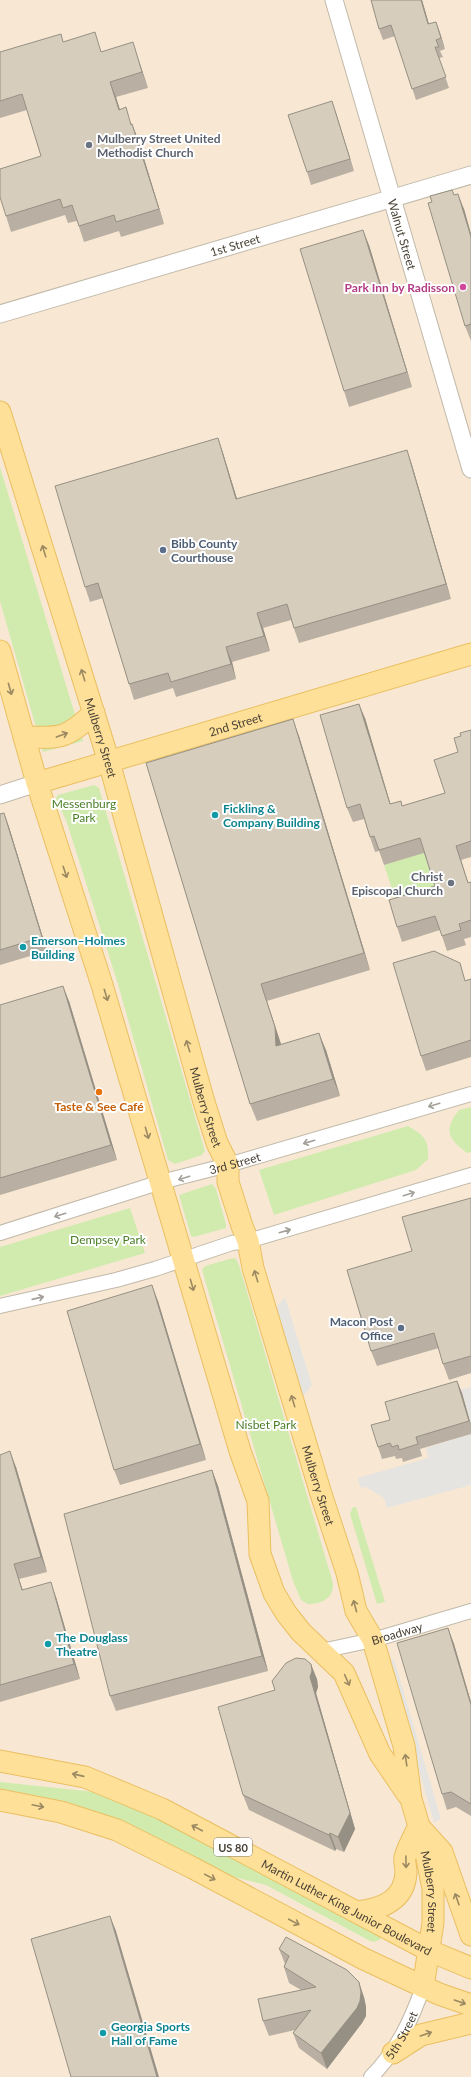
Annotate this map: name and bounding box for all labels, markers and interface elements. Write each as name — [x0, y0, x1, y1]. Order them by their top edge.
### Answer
place label: Mulberry Street United Methodist Church — [97, 131, 221, 160]
marker: Mulberry Street United Methodist Church — [84, 140, 94, 150]
street label: Walnut Street — [385, 197, 420, 272]
street label: 1st Street — [208, 230, 262, 259]
place label: Park Inn by Radisson — [345, 280, 455, 295]
marker: Park Inn by Radisson — [458, 282, 468, 292]
place label: Bibb County Courthouse — [171, 536, 238, 565]
one-way arrow — [40, 545, 47, 558]
marker: Bibb County Courthouse — [158, 545, 168, 555]
one-way arrow — [79, 669, 86, 682]
one-way arrow — [7, 682, 15, 695]
street label: Mulberry Street — [82, 696, 121, 780]
street label: 2nd Street — [207, 709, 265, 739]
one-way arrow — [56, 731, 68, 739]
park label: Messenburg Park — [52, 796, 116, 825]
place label: Fickling & Company Building — [223, 801, 320, 830]
marker: Fickling & Company Building — [210, 810, 220, 820]
one-way arrow — [62, 865, 69, 878]
place label: Christ Episcopal Church — [351, 869, 444, 898]
marker: Christ Episcopal Church — [446, 878, 456, 888]
place label: Emerson–Holmes Building — [31, 933, 125, 962]
marker: Emerson–Holmes Building — [18, 942, 28, 952]
one-way arrow — [103, 989, 110, 1002]
one-way arrow — [184, 1040, 191, 1053]
street label: Mulberry Street — [187, 1065, 226, 1150]
marker: Taste & See Café — [94, 1087, 104, 1097]
place label: Taste & See Café — [54, 1099, 144, 1114]
one-way arrow — [427, 1102, 440, 1109]
one-way arrow — [144, 1127, 151, 1140]
one-way arrow — [303, 1139, 316, 1146]
street label: 3rd Street — [207, 1148, 263, 1177]
one-way arrow — [178, 1175, 191, 1182]
one-way arrow — [403, 1190, 416, 1197]
one-way arrow — [53, 1212, 66, 1219]
one-way arrow — [278, 1227, 291, 1234]
park label: Dempsey Park — [70, 1232, 147, 1247]
one-way arrow — [252, 1270, 259, 1283]
one-way arrow — [189, 1278, 196, 1291]
one-way arrow — [31, 1293, 44, 1301]
place label: Macon Post Office — [330, 1314, 394, 1343]
marker: Macon Post Office — [396, 1323, 406, 1333]
one-way arrow — [289, 1395, 297, 1407]
park label: Nisbet Park — [236, 1417, 297, 1432]
street label: Mulberry Street — [299, 1443, 339, 1528]
one-way arrow — [351, 1599, 358, 1612]
street label: Broadway — [369, 1618, 425, 1648]
place label: The Douglass Theatre — [56, 1630, 128, 1659]
marker: The Douglass Theatre — [43, 1639, 53, 1649]
one-way arrow — [343, 1673, 351, 1685]
one-way arrow — [402, 1754, 410, 1767]
one-way arrow — [72, 1771, 85, 1779]
one-way arrow — [32, 1803, 45, 1811]
one-way arrow — [191, 1824, 203, 1831]
road number: US 80 — [214, 1838, 252, 1856]
street label: Mulberry Street — [418, 1849, 441, 1935]
one-way arrow — [402, 1855, 410, 1868]
street label: Martin Luther King Junior Boulevard — [259, 1856, 434, 1958]
one-way arrow — [203, 1874, 215, 1882]
one-way arrow — [453, 1892, 460, 1905]
one-way arrow — [287, 1919, 299, 1926]
one-way arrow — [454, 1998, 466, 2006]
street label: 5th Street — [382, 2008, 421, 2062]
place label: Georgia Sports Hall of Fame — [111, 2019, 190, 2048]
marker: Georgia Sports Hall of Fame — [98, 2028, 108, 2038]
one-way arrow — [420, 2030, 433, 2037]

